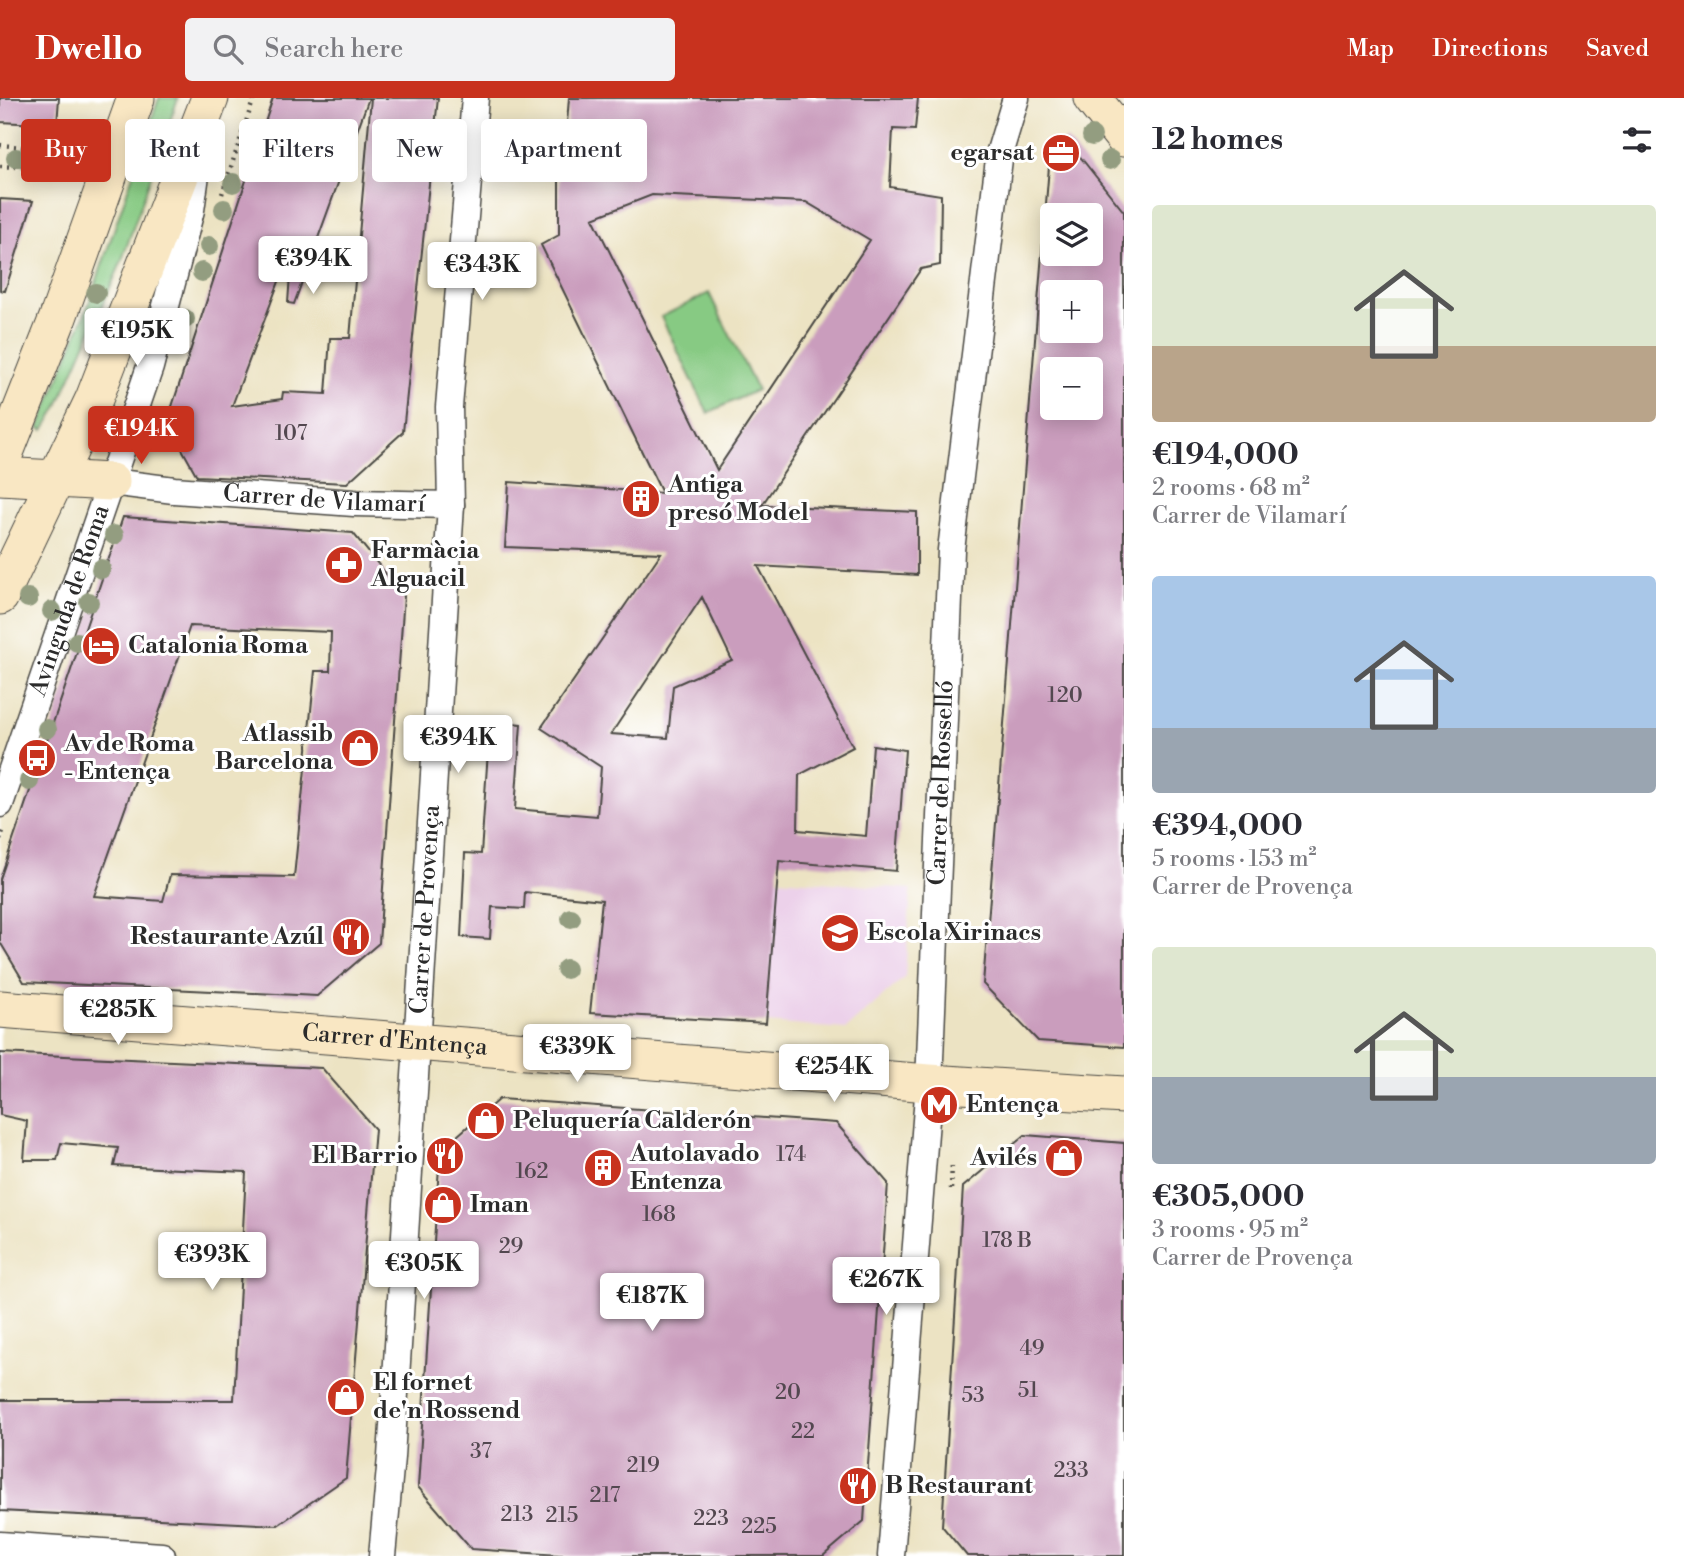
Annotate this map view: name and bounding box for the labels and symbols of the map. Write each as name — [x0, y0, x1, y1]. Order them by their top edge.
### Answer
office icon: egarsat — [1040, 132, 1082, 174]
place label: egarsat — [950, 138, 1035, 168]
pin: €394K — [264, 236, 362, 296]
pin: €343K — [433, 242, 531, 302]
pin: €195K — [88, 308, 186, 368]
pin: €194K — [92, 406, 190, 466]
house number: 107 — [275, 421, 308, 447]
place label: Antiga presó Model — [667, 470, 809, 528]
building icon: Antiga presó Model — [620, 478, 662, 520]
street label: Carrer de Vilamarí — [222, 479, 427, 519]
street label: Avinguda de Roma — [23, 500, 117, 701]
place label: Farmàcia Alguacil — [370, 536, 480, 594]
pharmacy icon: Farmàcia Alguacil — [323, 544, 365, 586]
hotel icon: Catalonia Roma — [80, 625, 122, 667]
place label: Catalonia Roma — [128, 631, 309, 661]
street label: Carrer del Rosselló — [922, 679, 961, 886]
house number: 120 — [1047, 683, 1083, 709]
pin: €394K — [409, 716, 507, 775]
place label: Atlassib Barcelona — [215, 719, 334, 777]
shop icon: Atlassib Barcelona — [339, 727, 381, 769]
place label: Av de Roma - Entença — [63, 729, 195, 787]
bus stop icon: Av de Roma - Entença — [16, 737, 58, 779]
street label: Carrer de Provença — [404, 803, 447, 1015]
school or university icon: Escola Xirinacs — [819, 912, 861, 954]
restaurant icon: Restaurante Azúl — [330, 916, 372, 958]
place label: Escola Xirinacs — [867, 918, 1041, 948]
place label: Restaurante Azúl — [130, 922, 324, 952]
pin: €285K — [69, 988, 167, 1047]
street label: Carrer d'Entença — [301, 1018, 490, 1063]
pin: €339K — [528, 1024, 626, 1084]
pin: €254K — [785, 1044, 883, 1104]
metro station icon: Entença — [918, 1084, 960, 1126]
place label: Entença — [966, 1090, 1060, 1120]
shop icon: Peluquería Calderón — [465, 1100, 507, 1142]
place label: Peluquería Calderón — [513, 1106, 751, 1136]
restaurant icon: El Barrio — [424, 1135, 466, 1177]
shop icon: Avilés — [1043, 1137, 1085, 1179]
place label: Autolavado Entenza — [629, 1139, 760, 1197]
place label: El Barrio — [312, 1141, 418, 1171]
house number: 174 — [776, 1142, 806, 1168]
place label: Avilés — [969, 1143, 1037, 1173]
building icon: Autolavado Entenza — [582, 1147, 624, 1189]
house number: 162 — [516, 1159, 549, 1185]
shop icon: Iman — [422, 1184, 464, 1226]
place label: Iman — [470, 1190, 529, 1220]
house number: 168 — [642, 1202, 676, 1228]
house number: 178 B — [982, 1228, 1032, 1254]
pin: €393K — [163, 1232, 261, 1292]
house number: 29 — [499, 1234, 523, 1260]
pin: €305K — [375, 1242, 473, 1301]
pin: €267K — [837, 1258, 935, 1317]
pin: €187K — [603, 1274, 701, 1333]
house number: 49 — [1019, 1336, 1045, 1362]
place label: El fornet de'n Rossend — [373, 1368, 520, 1426]
shop icon: El fornet de'n Rossend — [325, 1376, 367, 1418]
house number: 51 — [1018, 1378, 1038, 1404]
house number: 20 — [775, 1380, 801, 1406]
house number: 53 — [961, 1383, 985, 1409]
house number: 22 — [791, 1419, 815, 1445]
house number: 37 — [470, 1439, 492, 1465]
house number: 219 — [626, 1453, 660, 1479]
house number: 233 — [1053, 1458, 1089, 1484]
restaurant icon: B Restaurant — [837, 1465, 879, 1507]
place label: B Restaurant — [885, 1471, 1033, 1501]
house number: 217 — [590, 1483, 621, 1509]
house number: 213 — [501, 1502, 533, 1528]
house number: 215 — [546, 1503, 578, 1529]
house number: 223 — [693, 1506, 729, 1532]
house number: 225 — [741, 1514, 777, 1540]

